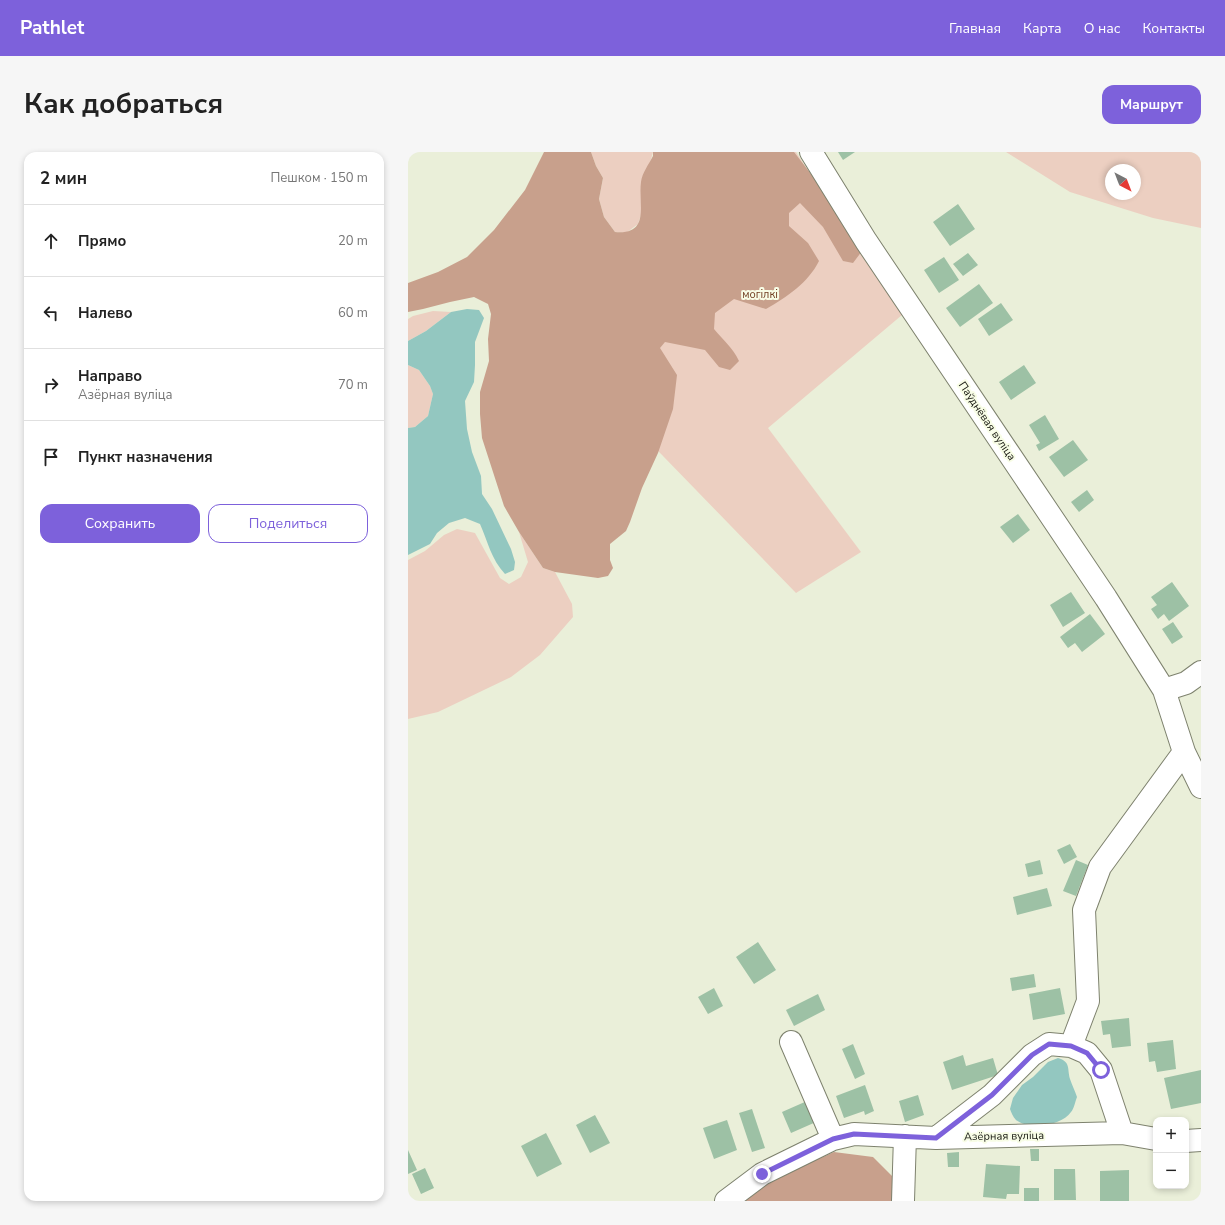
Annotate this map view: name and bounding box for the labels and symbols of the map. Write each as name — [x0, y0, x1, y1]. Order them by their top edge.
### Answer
north arrow — [1105, 164, 1141, 200]
park label: могілкі — [742, 287, 778, 302]
street label: Паўднёвая вуліца — [955, 378, 1019, 464]
route start — [1092, 1061, 1110, 1079]
street label: Азёрная вуліца — [964, 1128, 1044, 1144]
route end — [753, 1165, 771, 1183]

